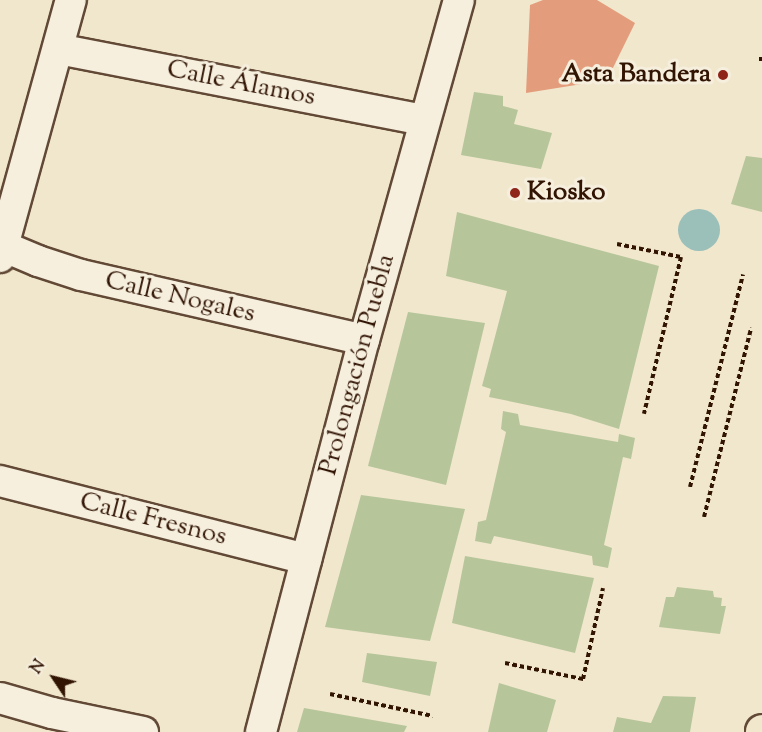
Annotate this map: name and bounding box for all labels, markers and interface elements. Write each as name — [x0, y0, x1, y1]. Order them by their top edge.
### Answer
street label: Calle Álamos — [164, 54, 318, 114]
place label: Asta Bandera — [562, 59, 711, 91]
marker: Asta Bandera — [716, 68, 730, 82]
place label: Kiosko — [527, 177, 605, 209]
marker: Kiosko — [508, 186, 522, 200]
street label: Prolongación Puebla — [314, 251, 402, 479]
street label: Calle Nogales — [102, 266, 258, 330]
street label: Calle Fresnos — [76, 487, 230, 553]
north arrow — [24, 648, 84, 708]
text: N — [26, 656, 52, 679]

